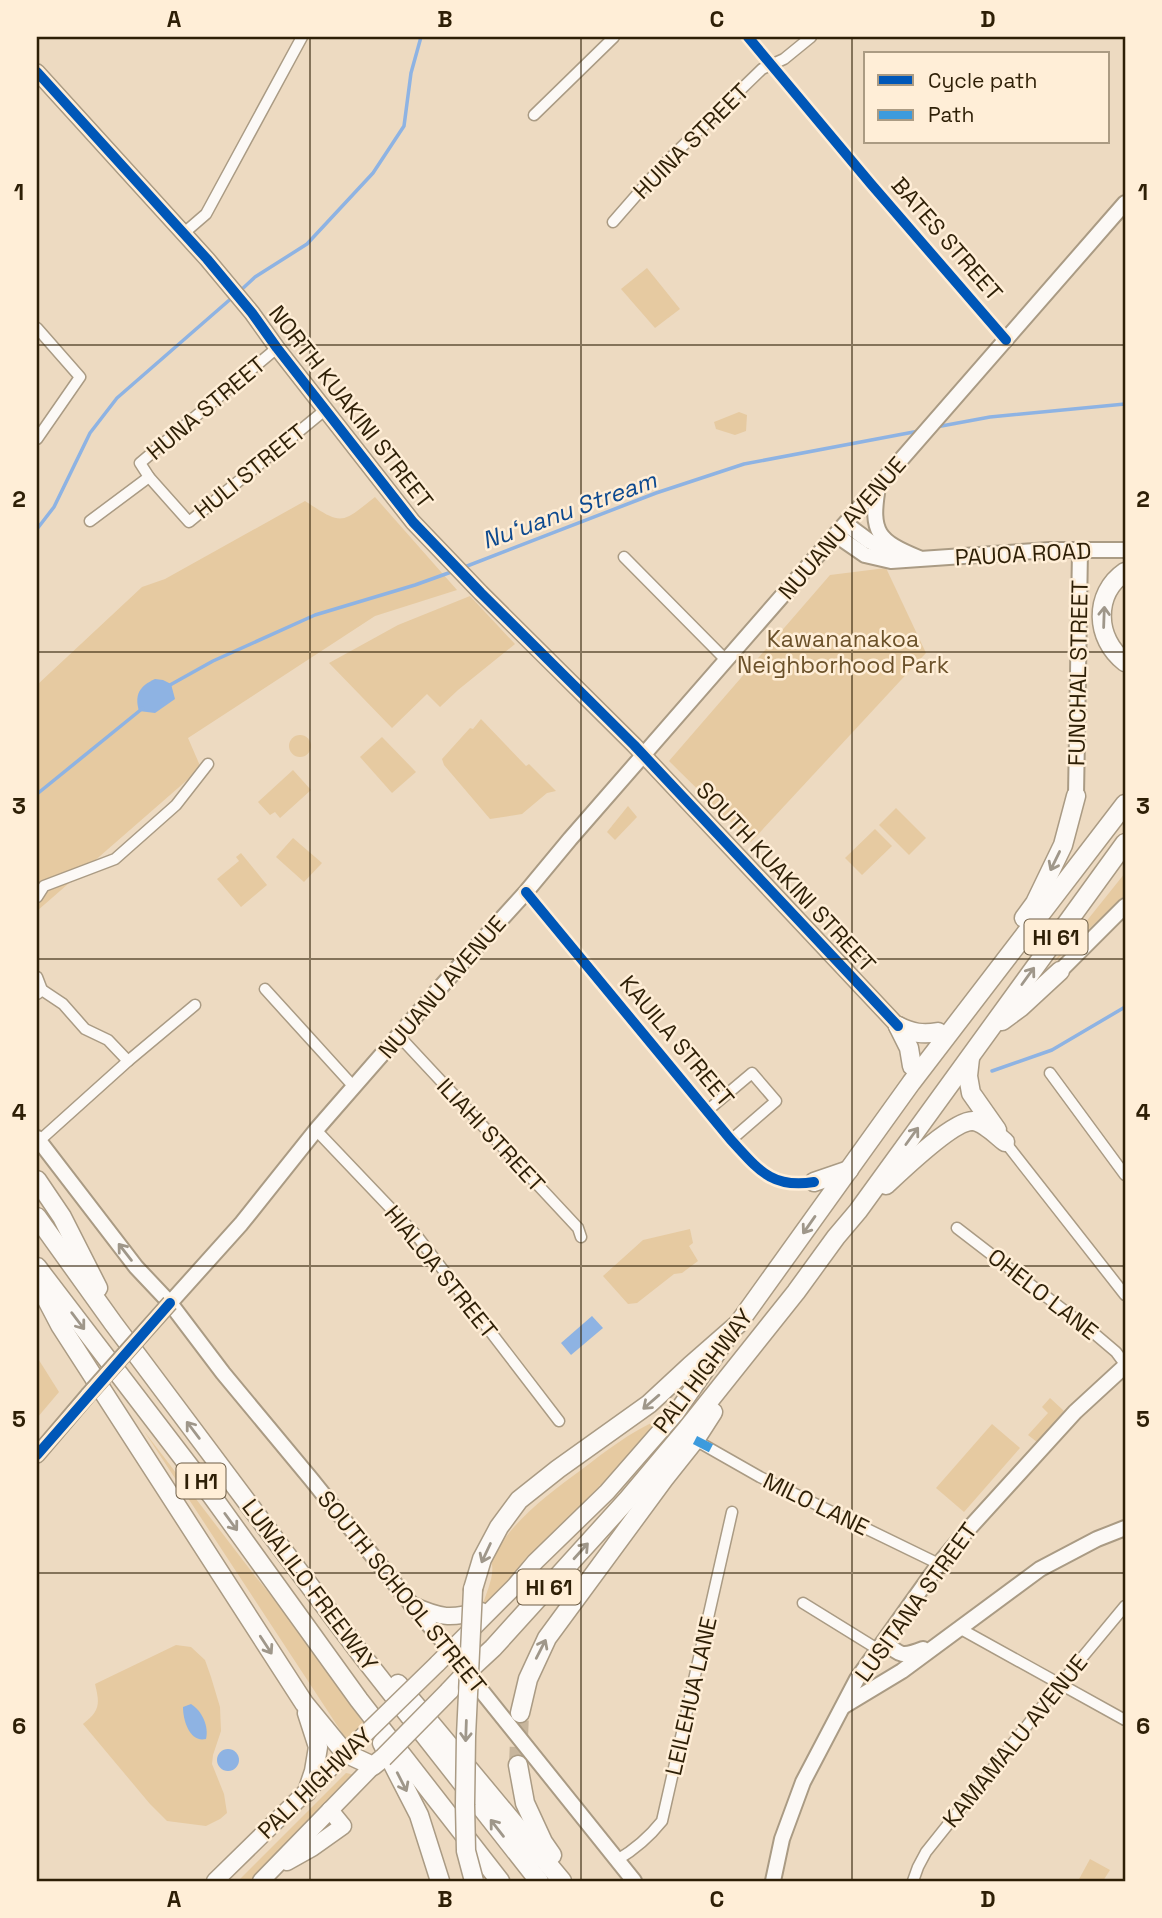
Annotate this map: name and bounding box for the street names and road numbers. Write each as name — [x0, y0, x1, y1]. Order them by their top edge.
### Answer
street label: HUINA STREET — [627, 77, 755, 205]
street label: BATES STREET — [885, 171, 1009, 307]
street label: NORTH KUAKINI STREET — [262, 299, 440, 515]
street label: HUNA STREET — [140, 349, 272, 467]
street label: HULI STREET — [188, 417, 312, 525]
street label: NUUANU AVENUE — [772, 450, 912, 606]
street label: PAUOA ROAD — [954, 535, 1092, 573]
street label: FUNCHAL STREET — [1061, 580, 1095, 766]
street label: SOUTH KUAKINI STREET — [690, 775, 882, 979]
street label: NUUANU AVENUE — [372, 909, 512, 1065]
road number: HI 61 — [1024, 920, 1088, 954]
street label: KAUILA STREET — [613, 969, 741, 1113]
street label: ILIAHI STREET — [430, 1071, 552, 1199]
street label: HIALOA STREET — [378, 1199, 504, 1345]
street label: OHELO LANE — [982, 1242, 1104, 1346]
street label: PALI HIGHWAY — [646, 1303, 760, 1439]
road number: I H1 — [176, 1464, 226, 1498]
street label: MILO LANE — [758, 1465, 874, 1543]
street label: SOUTH SCHOOL STREET — [311, 1484, 493, 1700]
street label: LUNALILO FREEWAY — [235, 1493, 385, 1677]
street label: LUSITANA STREET — [848, 1516, 984, 1688]
road number: HI 61 — [518, 1570, 580, 1604]
street label: LEILEHUA LANE — [658, 1614, 724, 1778]
street label: KAMAMALU AVENUE — [936, 1648, 1094, 1834]
street label: PALI HIGHWAY — [251, 1721, 379, 1845]

